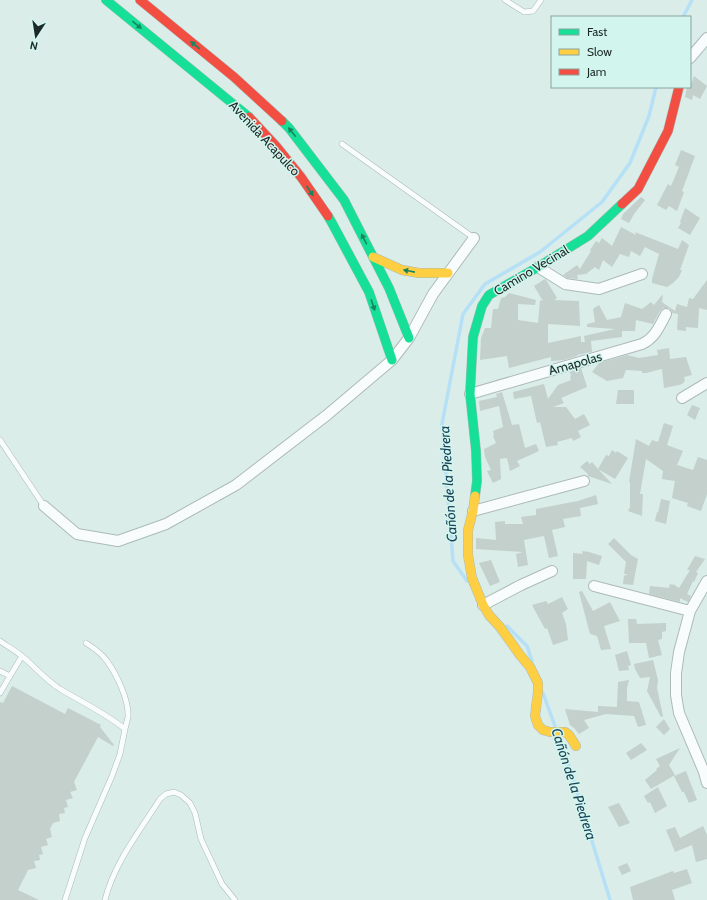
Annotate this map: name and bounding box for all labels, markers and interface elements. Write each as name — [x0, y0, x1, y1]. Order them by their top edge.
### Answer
north arrow — [16, 16, 56, 56]
legend — [551, 16, 691, 88]
one-way arrow — [131, 20, 142, 29]
text: Fast — [587, 24, 607, 39]
text: N — [29, 38, 39, 53]
one-way arrow — [189, 41, 200, 49]
text: Slow — [587, 44, 612, 59]
text: Jam — [586, 64, 606, 79]
street label: Avenida Acapulco — [226, 97, 304, 179]
one-way arrow — [287, 126, 296, 137]
one-way arrow — [307, 185, 314, 197]
one-way arrow — [361, 233, 367, 245]
street label: Camino Vecinal — [491, 241, 571, 299]
one-way arrow — [403, 268, 415, 274]
one-way arrow — [370, 299, 376, 311]
street label: Amapolas — [546, 348, 604, 378]
water label: Cañón de la Piedrera — [435, 425, 461, 543]
water label: Cañón de la Piedrera — [547, 726, 601, 842]

